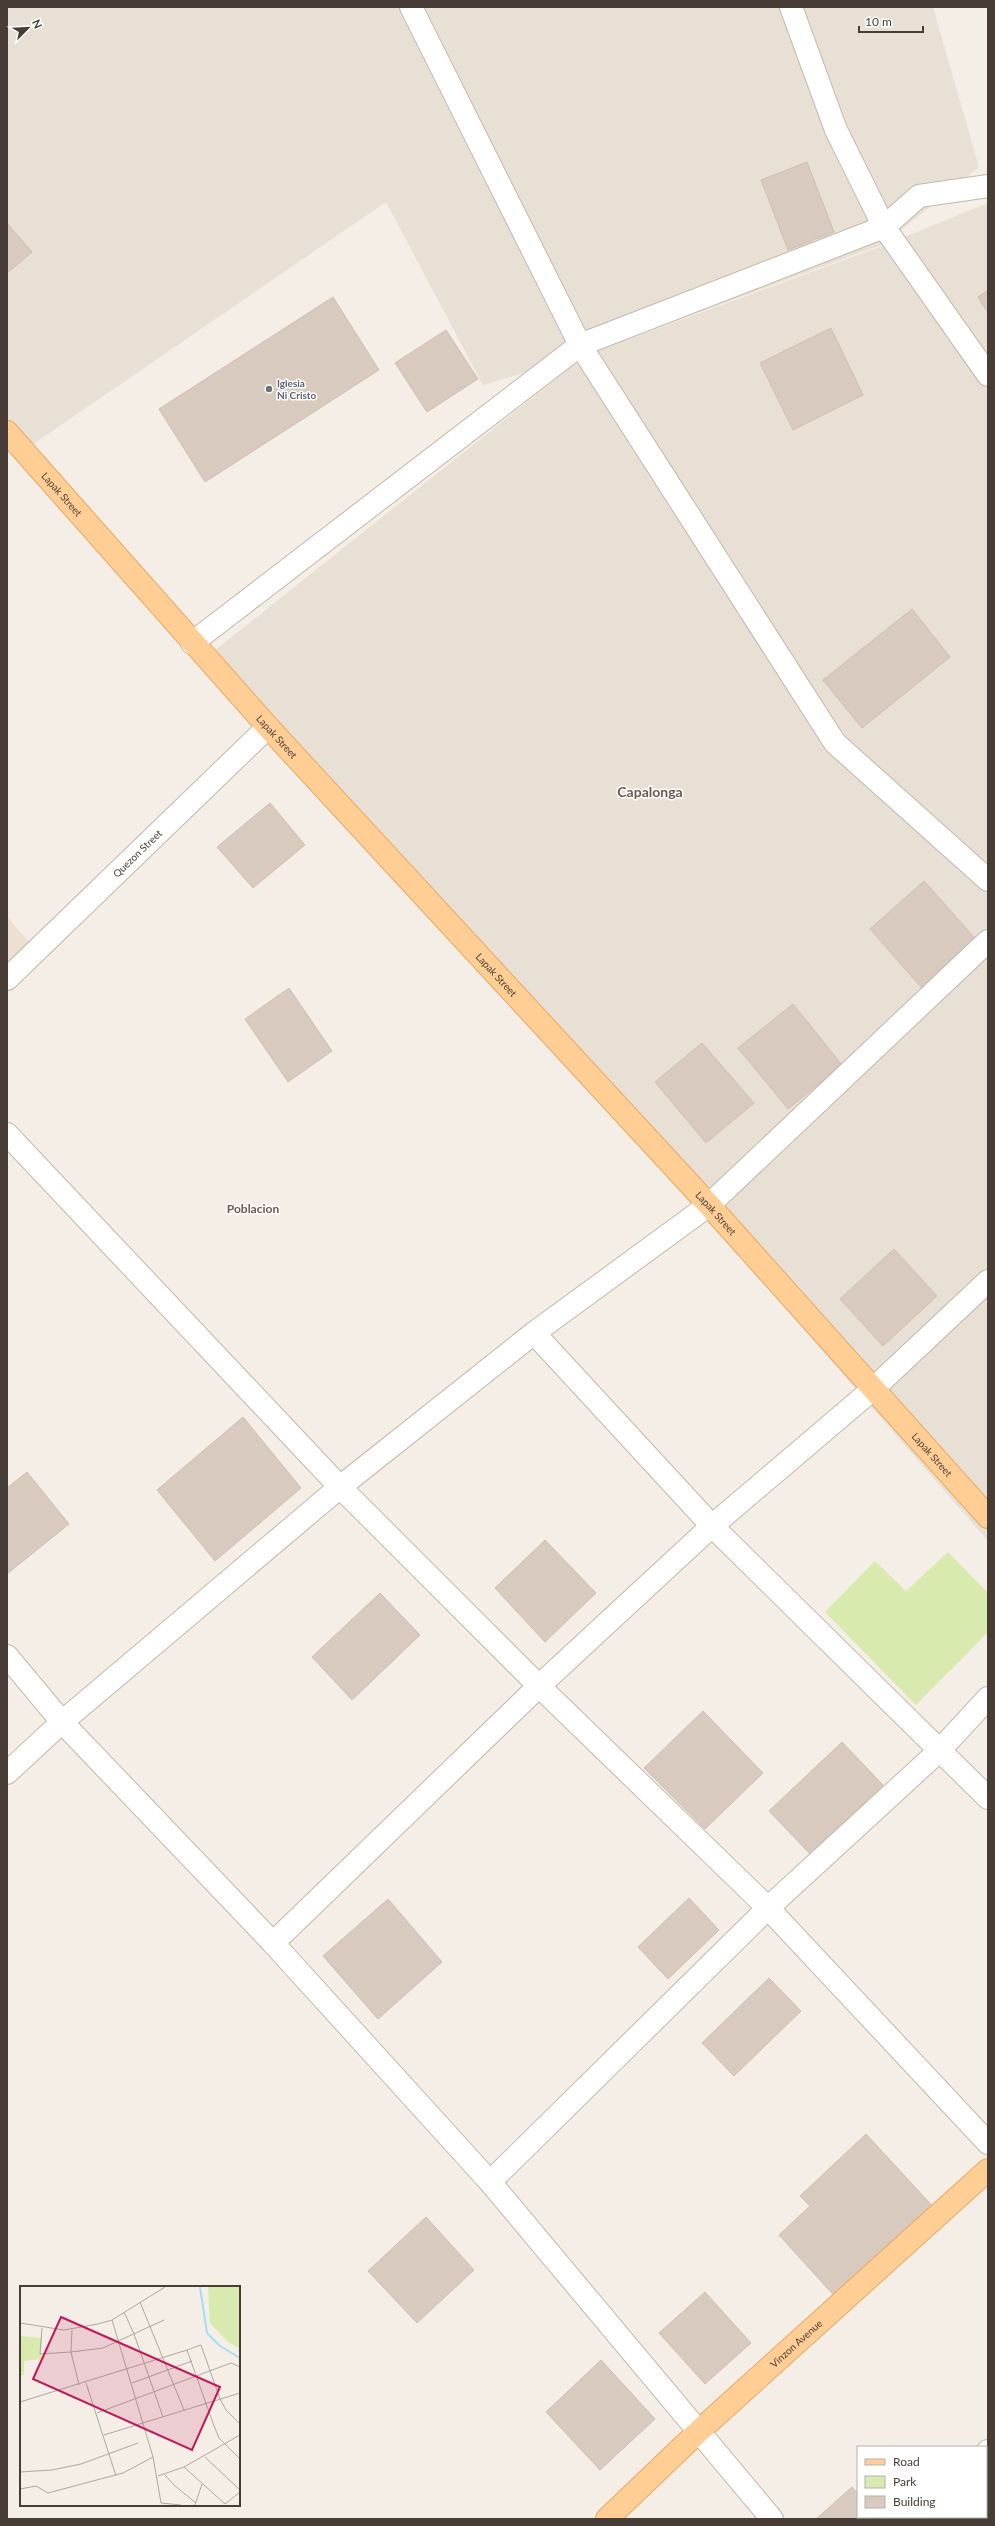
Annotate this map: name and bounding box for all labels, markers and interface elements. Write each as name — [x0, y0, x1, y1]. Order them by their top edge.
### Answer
north arrow — [8, 8, 48, 48]
scale bar — [859, 8, 923, 34]
text: 10 m — [865, 14, 892, 29]
text: N — [30, 17, 45, 30]
place label: Iglesia Ni Cristo — [277, 377, 317, 401]
marker: Iglesia Ni Cristo — [264, 384, 274, 394]
street label: Lapak Street — [39, 470, 85, 519]
street label: Lapak Street — [254, 712, 300, 761]
district label: Capalonga — [617, 783, 683, 800]
street label: Quezon Street — [110, 827, 164, 880]
street label: Lapak Street — [474, 951, 520, 999]
street label: Lapak Street — [693, 1189, 739, 1238]
district label: Poblacion — [227, 1201, 279, 1216]
street label: Lapak Street — [909, 1430, 955, 1479]
inset map — [20, 2286, 240, 2506]
street label: Vinzon Avenue — [768, 2317, 824, 2370]
legend — [857, 2446, 987, 2518]
text: Road — [893, 2454, 920, 2469]
text: Park — [893, 2474, 917, 2489]
text: Building — [893, 2494, 936, 2509]

